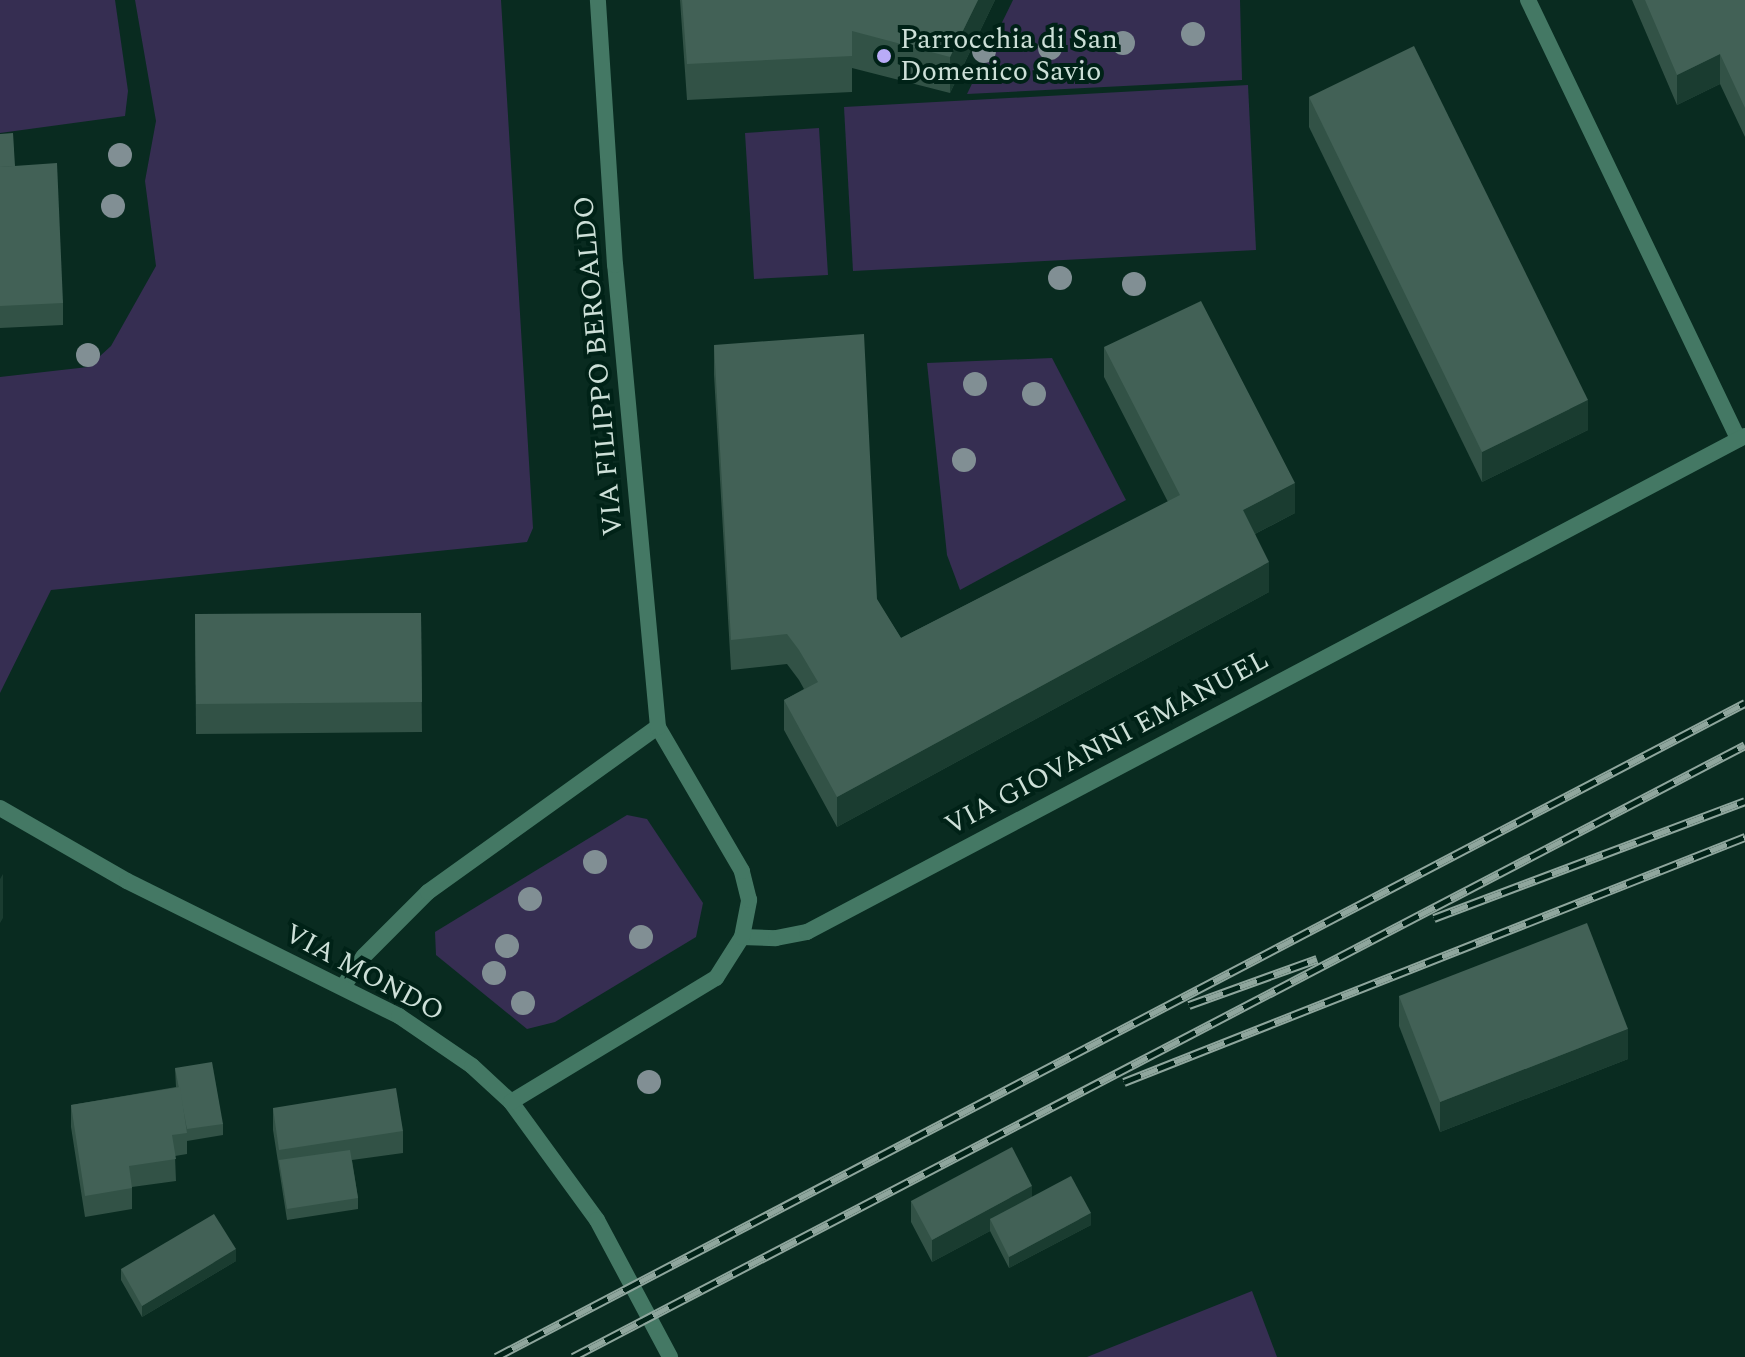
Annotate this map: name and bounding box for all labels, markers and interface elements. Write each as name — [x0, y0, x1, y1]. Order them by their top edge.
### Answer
place label: Parrocchia di San Domenico Savio — [900, 23, 1118, 89]
marker: Parrocchia di San Domenico Savio — [875, 47, 893, 65]
street label: VIA FILIPPO BEROALDO — [567, 195, 631, 537]
street label: VIA GIOVANNI EMANUEL — [939, 643, 1275, 843]
street label: VIA MONDO — [279, 917, 449, 1029]

